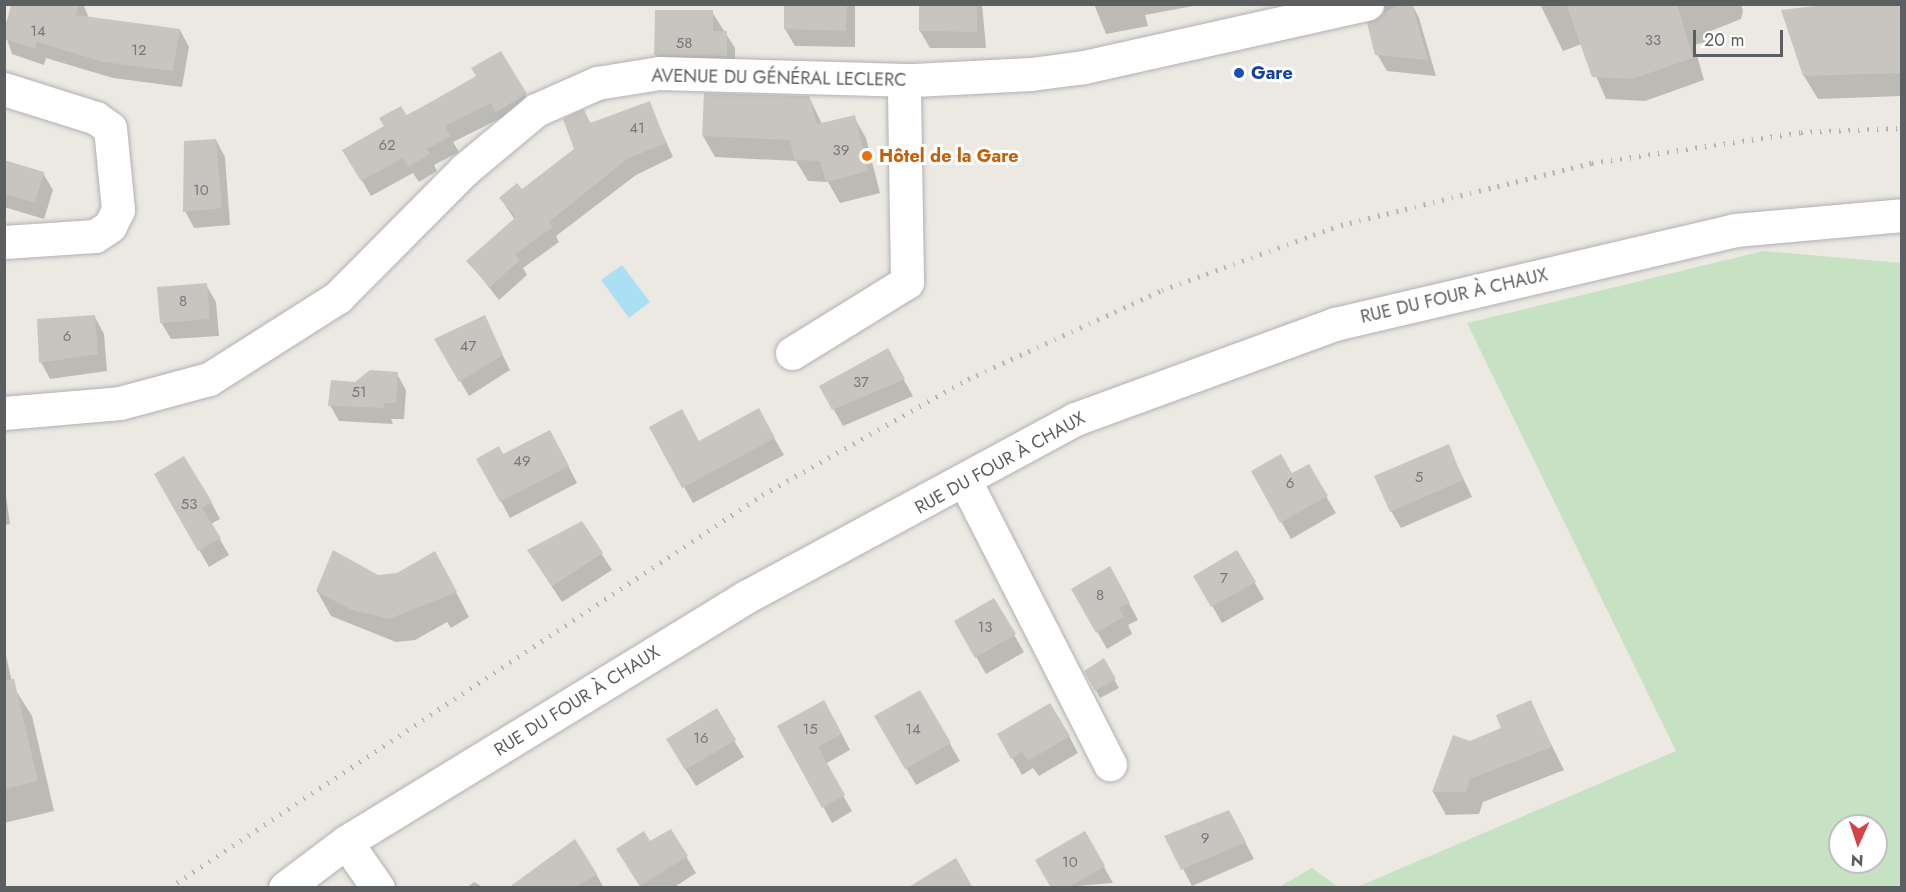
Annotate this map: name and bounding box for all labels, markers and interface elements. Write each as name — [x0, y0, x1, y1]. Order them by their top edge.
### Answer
scale bar — [1696, 18, 1786, 56]
house number: 14 — [30, 23, 46, 41]
text: 20 m — [1704, 27, 1744, 53]
house number: 33 — [1645, 32, 1661, 50]
house number: 58 — [676, 35, 692, 53]
house number: 12 — [131, 42, 147, 60]
place label: Gare — [1251, 62, 1293, 84]
street label: AVENUE DU GÉNÉRAL LECLERC — [651, 65, 907, 91]
marker: Gare — [1232, 66, 1246, 80]
house number: 41 — [629, 120, 645, 138]
house number: 62 — [378, 137, 396, 155]
house number: 39 — [833, 142, 849, 160]
place label: Hôtel de la Gare — [879, 145, 1019, 167]
marker: Hôtel de la Gare — [860, 149, 874, 163]
house number: 10 — [193, 182, 209, 200]
street label: RUE DU FOUR À CHAUX — [1358, 264, 1550, 328]
house number: 8 — [179, 293, 187, 311]
house number: 6 — [63, 328, 71, 346]
house number: 47 — [460, 338, 476, 356]
house number: 37 — [853, 374, 869, 392]
house number: 51 — [351, 384, 367, 402]
street label: RUE DU FOUR À CHAUX — [911, 407, 1089, 519]
house number: 49 — [513, 453, 531, 471]
house number: 5 — [1415, 469, 1423, 487]
house number: 6 — [1286, 475, 1294, 493]
house number: 53 — [181, 496, 197, 514]
house number: 7 — [1220, 570, 1228, 588]
house number: 8 — [1096, 587, 1104, 605]
house number: 13 — [978, 619, 992, 637]
street label: RUE DU FOUR À CHAUX — [490, 641, 664, 761]
house number: 15 — [802, 721, 818, 739]
house number: 14 — [905, 721, 921, 739]
house number: 16 — [693, 730, 709, 748]
north arrow — [1828, 814, 1888, 874]
house number: 9 — [1201, 830, 1209, 848]
text: N — [1850, 849, 1864, 872]
house number: 10 — [1062, 854, 1078, 872]

